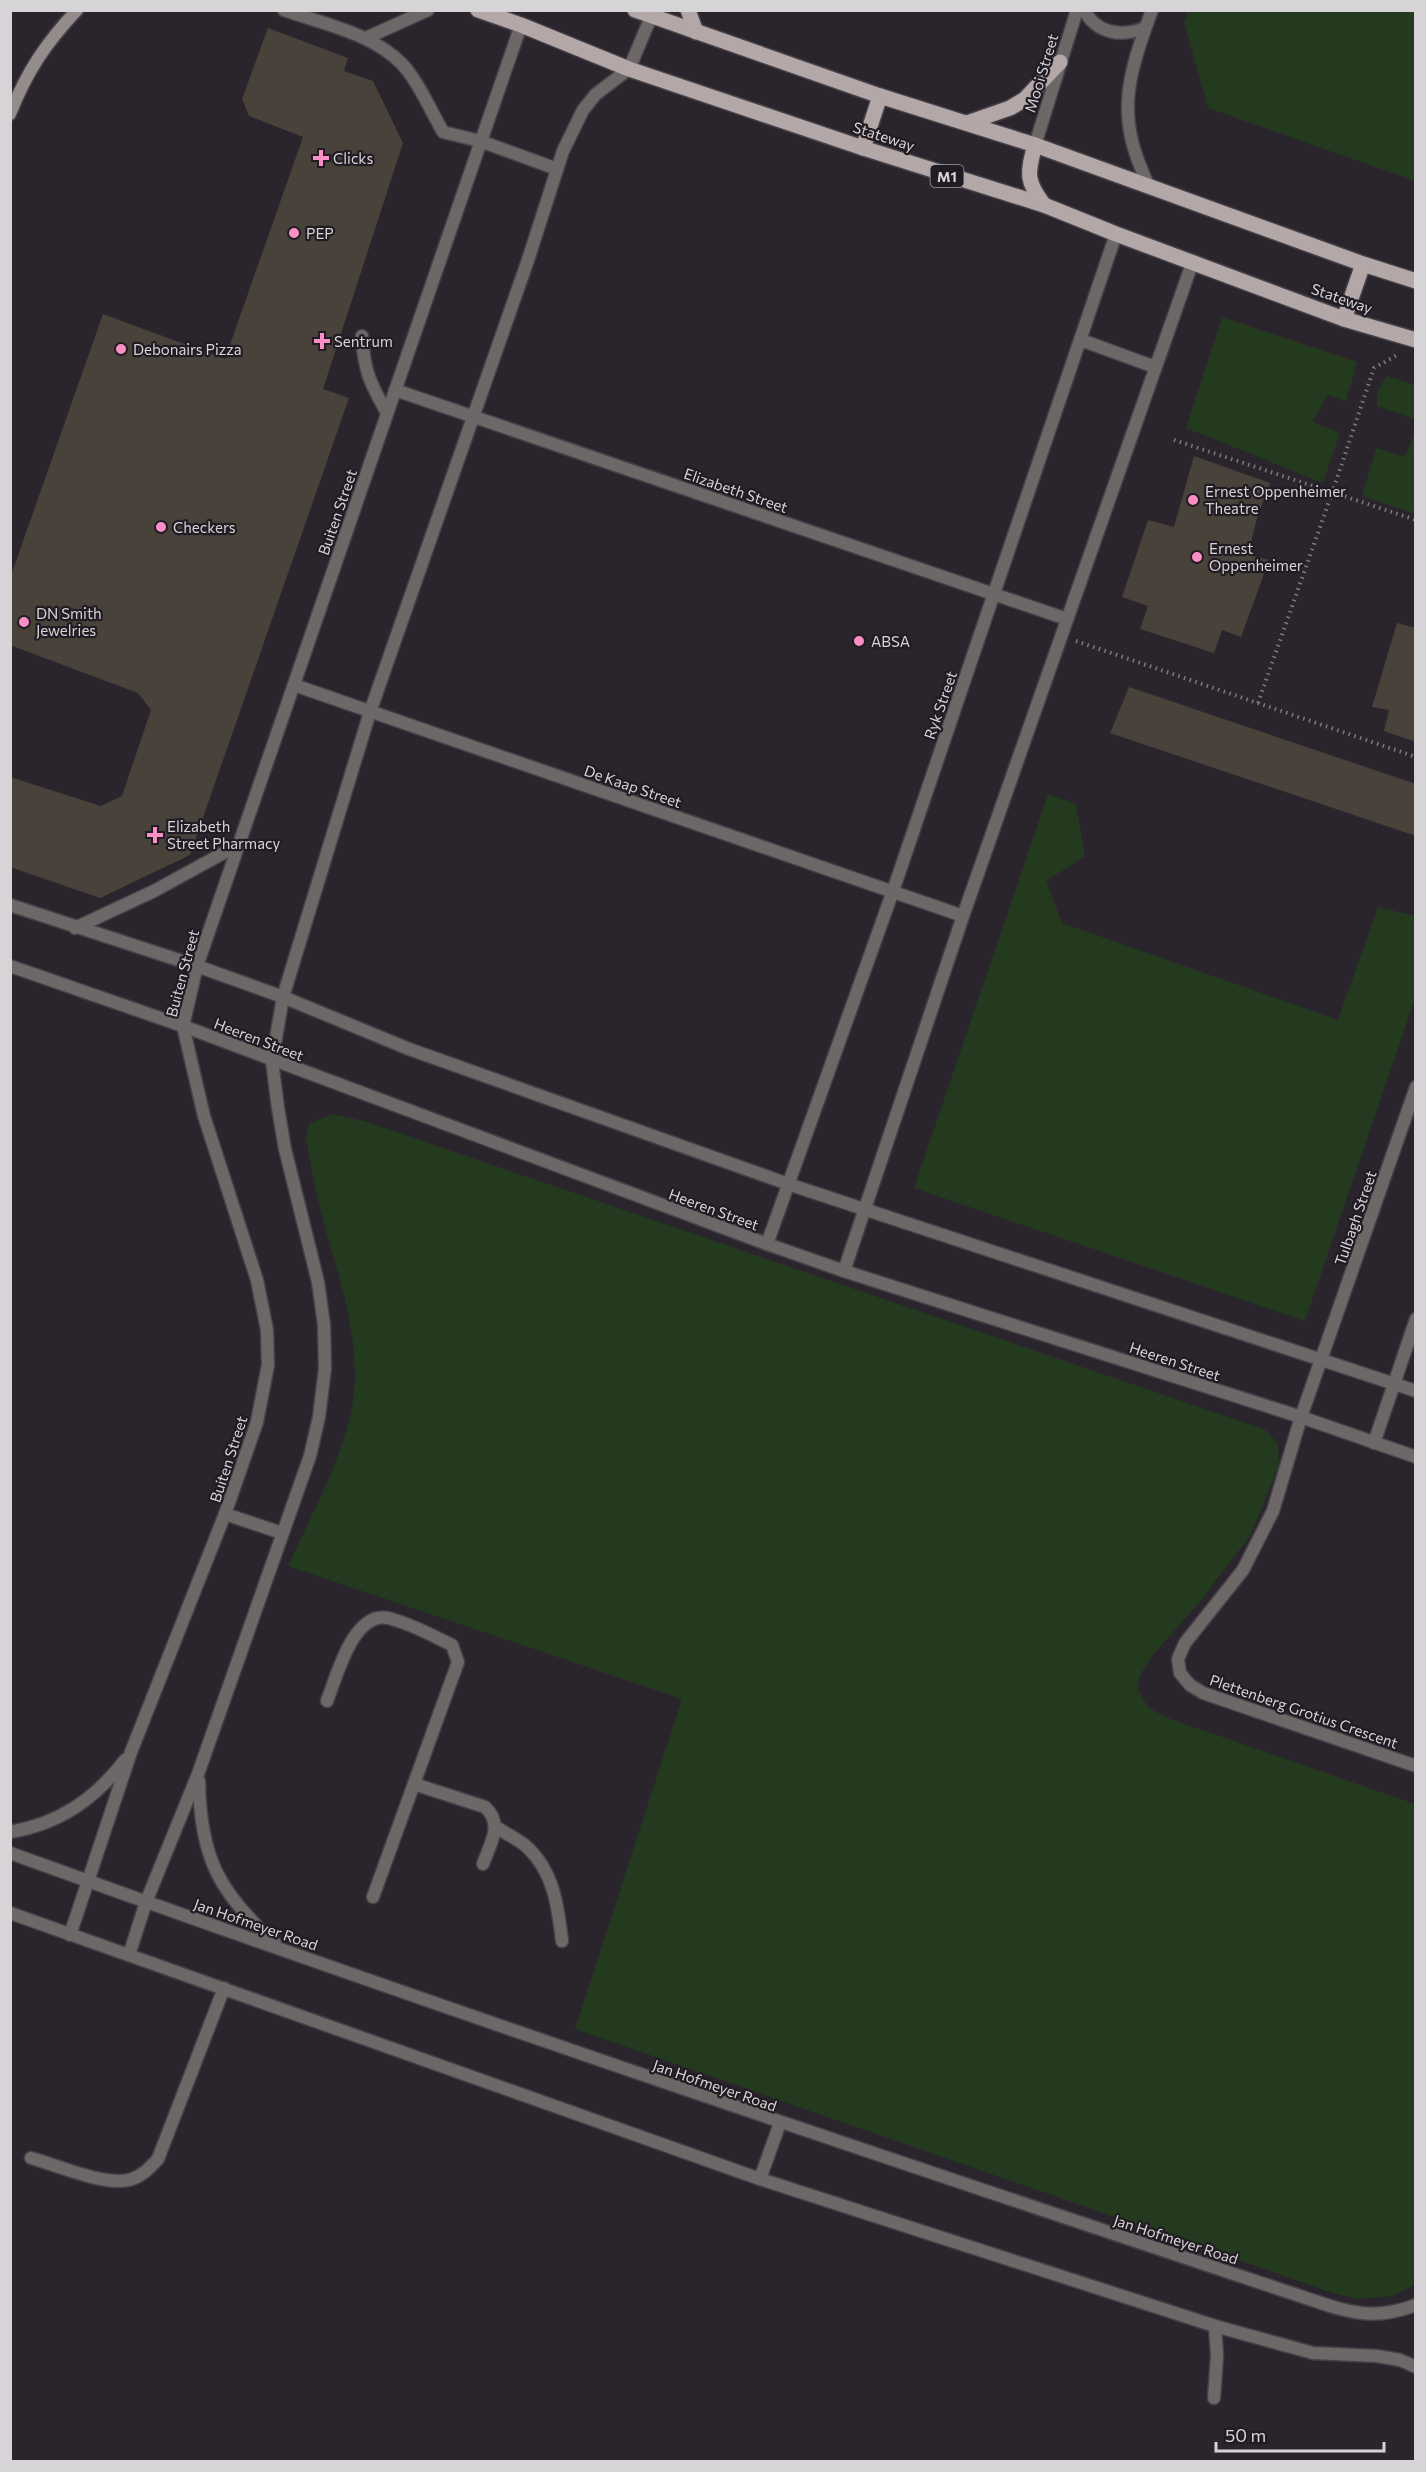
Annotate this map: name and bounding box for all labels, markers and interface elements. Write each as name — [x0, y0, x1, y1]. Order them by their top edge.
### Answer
street label: Mooi Street — [1020, 31, 1062, 115]
street label: Stateway — [851, 118, 917, 154]
place label: Clicks — [333, 149, 373, 167]
marker: Clicks — [314, 151, 328, 165]
road number: M1 — [930, 165, 964, 187]
place label: PEP — [306, 224, 334, 242]
marker: PEP — [287, 226, 301, 240]
street label: Stateway — [1309, 279, 1375, 317]
place label: Sentrum — [334, 332, 393, 350]
marker: Sentrum — [315, 334, 329, 348]
place label: Debonairs Pizza — [133, 340, 242, 358]
marker: Debonairs Pizza — [114, 342, 128, 356]
street label: Elizabeth Street — [682, 464, 790, 516]
street label: Buiten Street — [314, 467, 360, 557]
place label: Ernest Oppenheimer Theatre — [1205, 482, 1346, 517]
marker: Ernest Oppenheimer Theatre — [1186, 493, 1200, 507]
place label: Checkers — [173, 518, 236, 536]
marker: Checkers — [154, 520, 168, 534]
place label: Ernest Oppenheimer — [1209, 539, 1303, 574]
marker: Ernest Oppenheimer — [1190, 550, 1204, 564]
place label: DN Smith Jewelries — [36, 604, 102, 639]
marker: DN Smith Jewelries — [17, 615, 31, 629]
place label: ABSA — [871, 632, 910, 650]
marker: ABSA — [852, 634, 866, 648]
street label: Ryk Street — [920, 668, 960, 742]
street label: De Kaap Street — [582, 761, 684, 811]
place label: Elizabeth Street Pharmacy — [167, 817, 280, 852]
marker: Elizabeth Street Pharmacy — [148, 828, 162, 842]
street label: Buiten Street — [162, 927, 202, 1019]
street label: Heeren Street — [212, 1014, 306, 1064]
street label: Tulbagh Street — [1330, 1168, 1380, 1268]
street label: Heeren Street — [666, 1184, 762, 1234]
street label: Heeren Street — [1127, 1338, 1223, 1384]
street label: Buiten Street — [206, 1414, 250, 1504]
street label: Plettenberg Grotius Crescent — [1207, 1670, 1401, 1752]
street label: Jan Hofmeyer Road — [192, 1894, 320, 1954]
street label: Jan Hofmeyer Road — [651, 2055, 779, 2115]
street label: Jan Hofmeyer Road — [1111, 2210, 1241, 2268]
scale bar — [1216, 2415, 1384, 2453]
text: 50 m — [1225, 2424, 1266, 2446]

